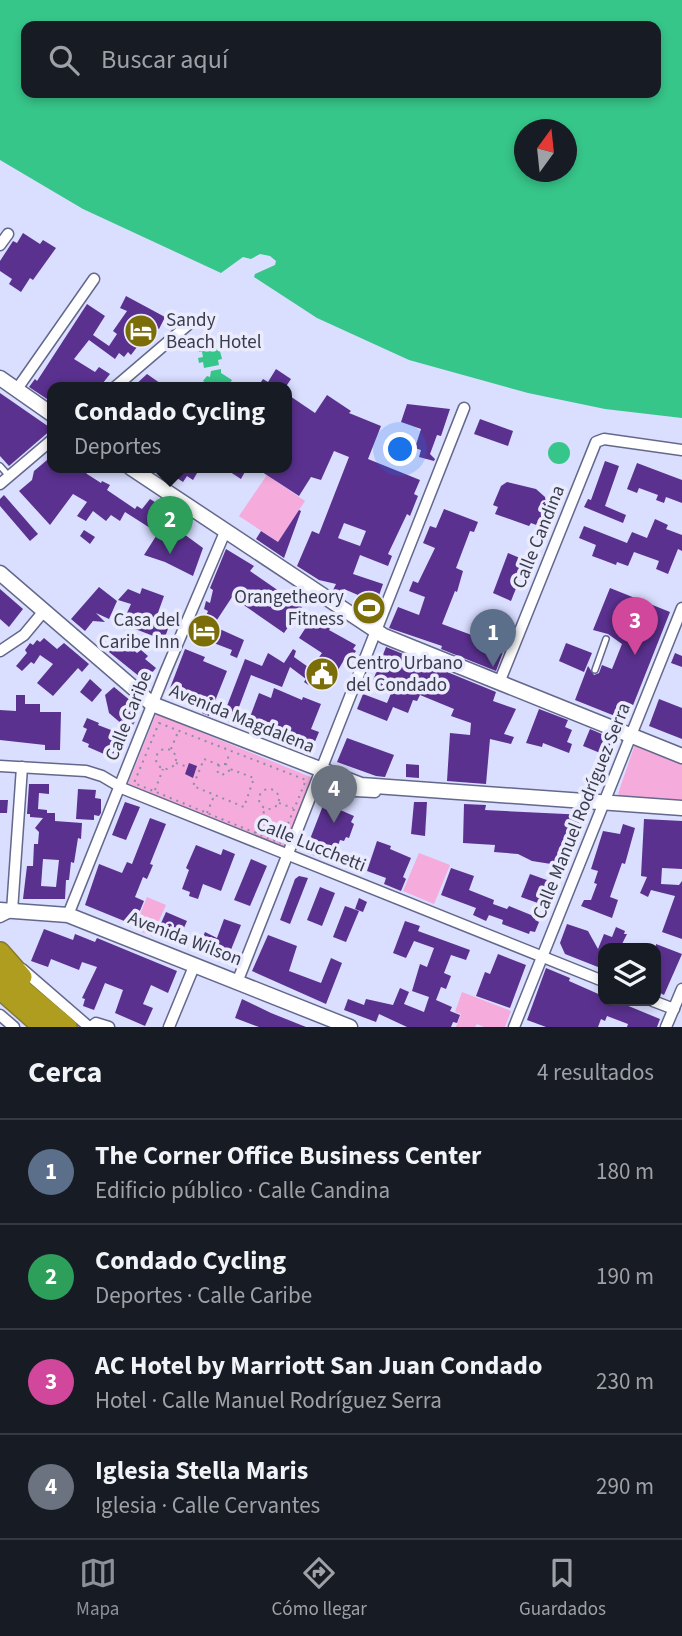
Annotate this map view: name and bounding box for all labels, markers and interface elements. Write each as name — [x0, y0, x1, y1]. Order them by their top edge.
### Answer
search box — [21, 21, 661, 98]
icon: search — [45, 41, 83, 79]
text: Buscar aquí — [101, 41, 228, 78]
north arrow — [514, 119, 577, 182]
place label: Sandy Beach Hotel — [166, 307, 262, 356]
hotel icon: Sandy Beach Hotel — [122, 312, 160, 350]
popup — [47, 382, 292, 473]
text: Condado Cycling — [74, 393, 265, 430]
text: Deportes — [74, 430, 161, 463]
your location — [383, 432, 417, 466]
street label: Calle Candina — [506, 481, 572, 593]
pin: 2 — [147, 496, 193, 554]
place label: Orangetheory Fitness — [234, 584, 344, 633]
sports icon: Orangetheory Fitness — [350, 589, 388, 627]
pin: 3 — [612, 597, 658, 655]
place label: Casa del Caribe Inn — [99, 607, 180, 656]
pin: 1 — [470, 609, 516, 667]
hotel icon: Casa del Caribe Inn — [185, 612, 223, 650]
place label: Centro Urbano del Condado — [346, 650, 463, 699]
public building icon: Centro Urbano del Condado — [303, 655, 341, 693]
street label: Calle Caribe — [99, 667, 159, 765]
street label: Avenida Magdalena — [165, 678, 319, 760]
street label: Calle Manuel Rodríguez Serra — [526, 699, 638, 923]
pin: 4 — [311, 765, 357, 823]
street label: Calle Lucchetti — [252, 811, 370, 879]
street label: Avenida Wilson — [124, 905, 246, 973]
map controls — [598, 943, 661, 1006]
button: layers — [598, 943, 661, 1006]
text: Cerca — [28, 1051, 102, 1094]
text: 4 resultados — [537, 1056, 654, 1089]
text: The Corner Office Business Center — [95, 1137, 481, 1174]
text: 1 — [45, 1155, 57, 1188]
text: 180 m — [596, 1155, 654, 1188]
text: Edificio público · Calle Candina — [95, 1174, 390, 1207]
text: Condado Cycling — [95, 1242, 286, 1279]
text: 2 — [45, 1260, 57, 1293]
text: 190 m — [596, 1260, 654, 1293]
text: Deportes · Calle Caribe — [95, 1279, 312, 1312]
text: AC Hotel by Marriott San Juan Condado — [95, 1347, 542, 1384]
text: 3 — [45, 1365, 57, 1398]
text: 230 m — [596, 1365, 654, 1398]
text: Hotel · Calle Manuel Rodríguez Serra — [95, 1384, 442, 1417]
text: Iglesia Stella Maris — [95, 1452, 308, 1489]
text: 4 — [45, 1470, 57, 1503]
text: 290 m — [596, 1470, 654, 1503]
text: Iglesia · Calle Cervantes — [95, 1489, 320, 1522]
tab: Mapa — [76, 1554, 119, 1623]
tab: Cómo llegar — [271, 1554, 367, 1623]
tab: Guardados — [519, 1554, 606, 1623]

